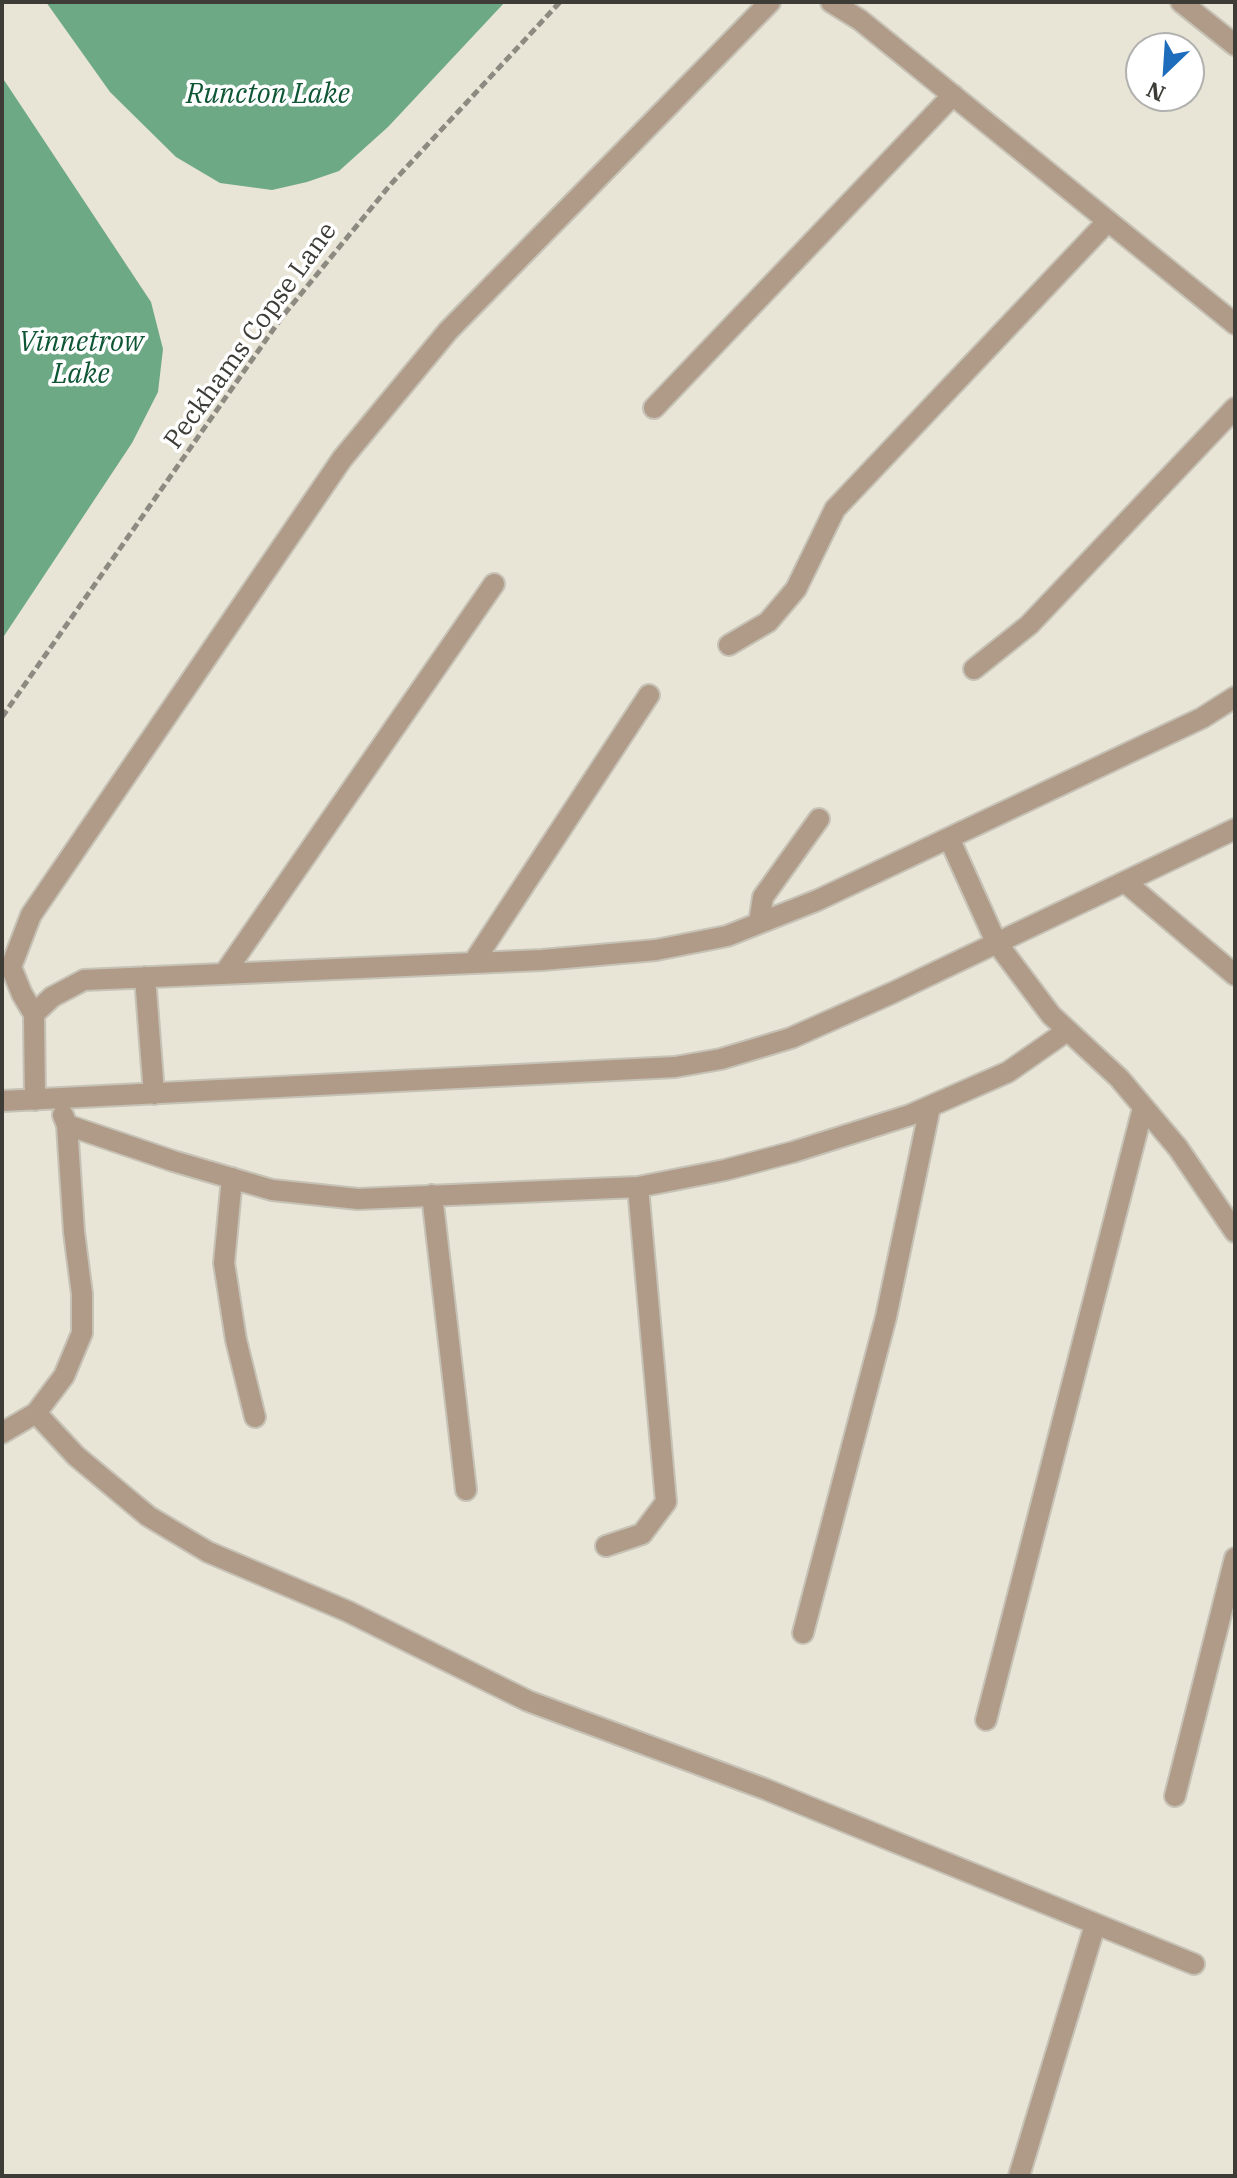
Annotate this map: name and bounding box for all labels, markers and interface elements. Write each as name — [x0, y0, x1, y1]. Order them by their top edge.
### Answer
north arrow — [1125, 32, 1205, 112]
text: N — [1141, 76, 1170, 109]
water label: Runcton Lake — [186, 78, 350, 112]
street label: Peckhams Copse Lane — [158, 217, 344, 455]
water label: Vinnetrow Lake — [19, 326, 143, 392]

